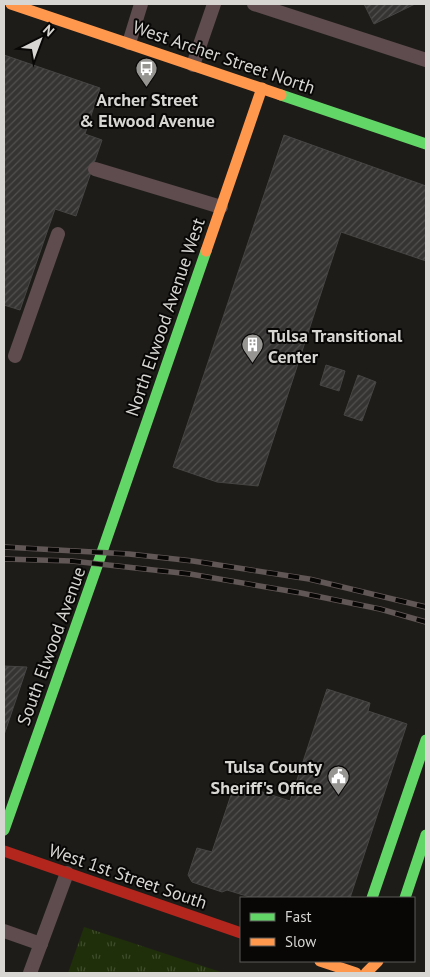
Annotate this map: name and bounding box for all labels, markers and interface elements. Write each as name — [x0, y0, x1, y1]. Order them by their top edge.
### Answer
north arrow — [15, 15, 65, 65]
street label: West Archer Street North — [130, 15, 318, 99]
text: N — [39, 21, 58, 40]
bus stop icon: Archer Street & Elwood Avenue — [135, 57, 159, 88]
place label: Archer Street & Elwood Avenue — [79, 88, 215, 132]
street label: North Elwood Avenue West — [120, 215, 210, 419]
place label: Tulsa Transitional Center — [268, 324, 403, 368]
building icon: Tulsa Transitional Center — [240, 333, 264, 364]
street label: South Elwood Avenue — [12, 564, 90, 728]
place label: Tulsa County Sheriff's Office — [211, 755, 322, 799]
public building icon: Tulsa County Sheriff's Office — [326, 764, 350, 795]
street label: West 1st Street South — [46, 838, 210, 914]
legend — [240, 897, 415, 962]
text: Fast — [285, 907, 312, 926]
text: Slow — [285, 932, 316, 951]

